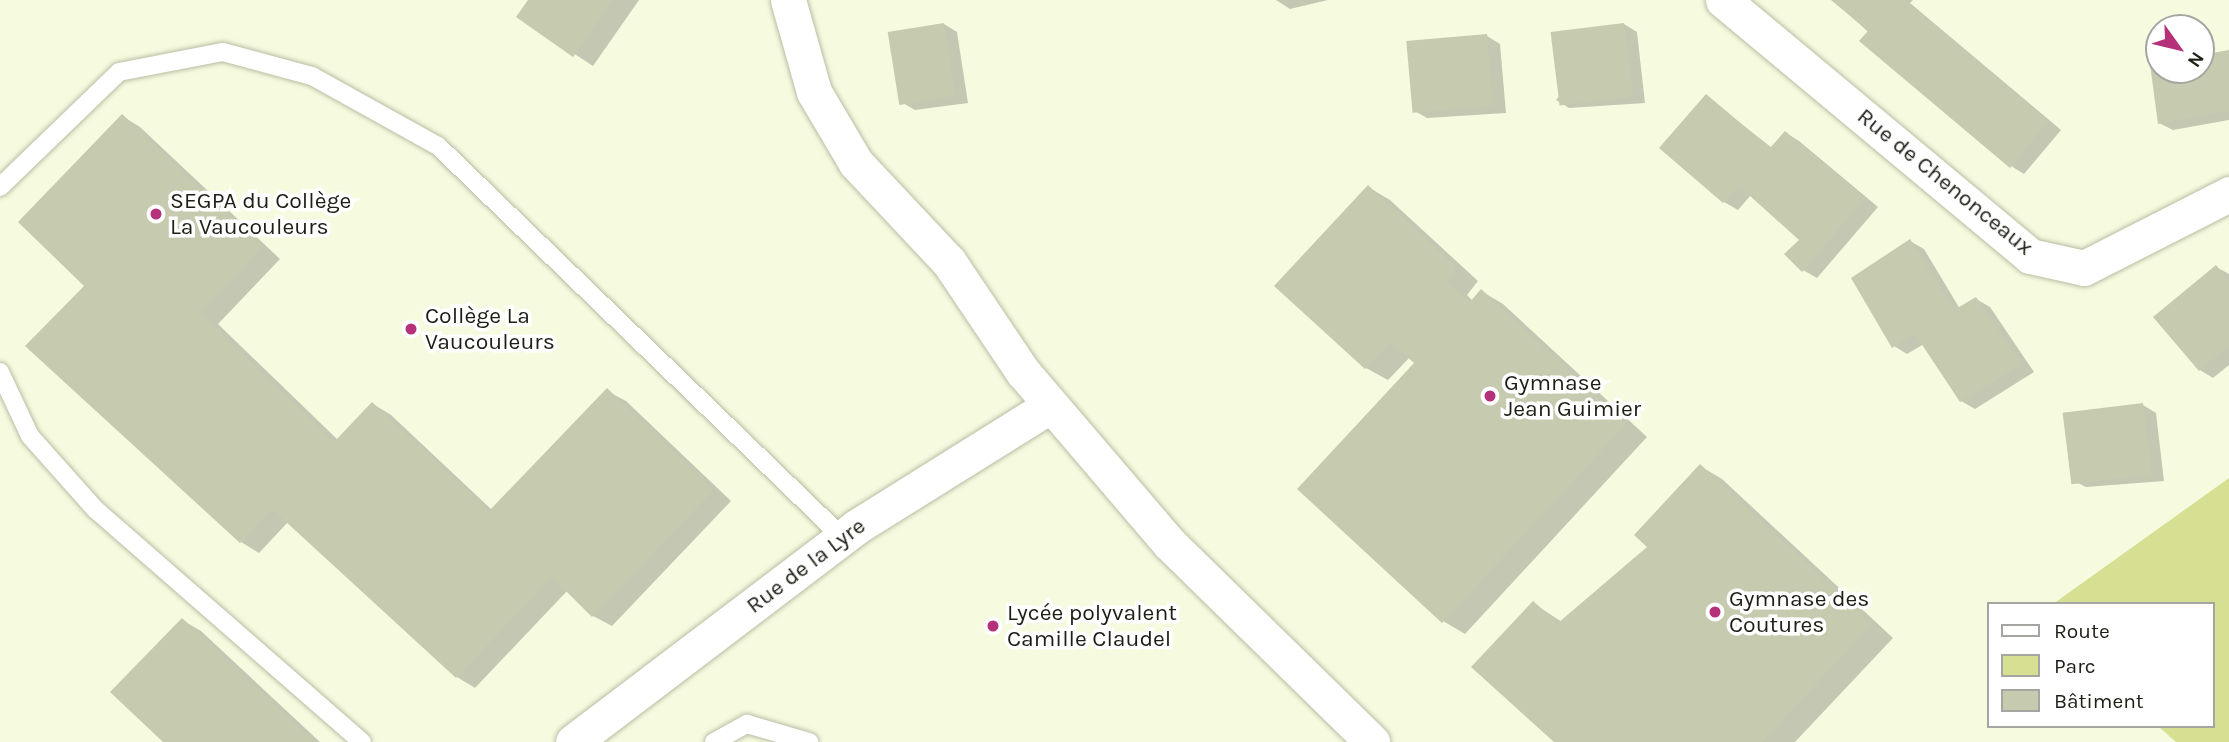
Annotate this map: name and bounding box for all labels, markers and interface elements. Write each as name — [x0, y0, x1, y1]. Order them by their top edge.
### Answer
north arrow — [2145, 14, 2215, 84]
text: N — [2183, 48, 2209, 71]
street label: Rue de Chenonceaux — [1851, 103, 2039, 261]
place label: SEGPA du Collège La Vaucouleurs — [170, 187, 351, 241]
marker: SEGPA du Collège La Vaucouleurs — [148, 206, 164, 222]
place label: Collège La Vaucouleurs — [425, 302, 555, 356]
marker: Collège La Vaucouleurs — [403, 321, 419, 337]
place label: Gymnase Jean Guimier — [1504, 369, 1641, 423]
marker: Gymnase Jean Guimier — [1482, 388, 1498, 404]
street label: Rue de la Lyre — [741, 512, 871, 620]
place label: Gymnase des Coutures — [1729, 585, 1869, 639]
place label: Lycée polyvalent Camille Claudel — [1007, 599, 1177, 653]
legend — [1988, 602, 2215, 728]
marker: Gymnase des Coutures — [1707, 604, 1723, 620]
marker: Lycée polyvalent Camille Claudel — [985, 618, 1001, 634]
text: Route — [2054, 619, 2110, 643]
text: Parc — [2054, 654, 2096, 678]
text: Bâtiment — [2054, 689, 2144, 713]

